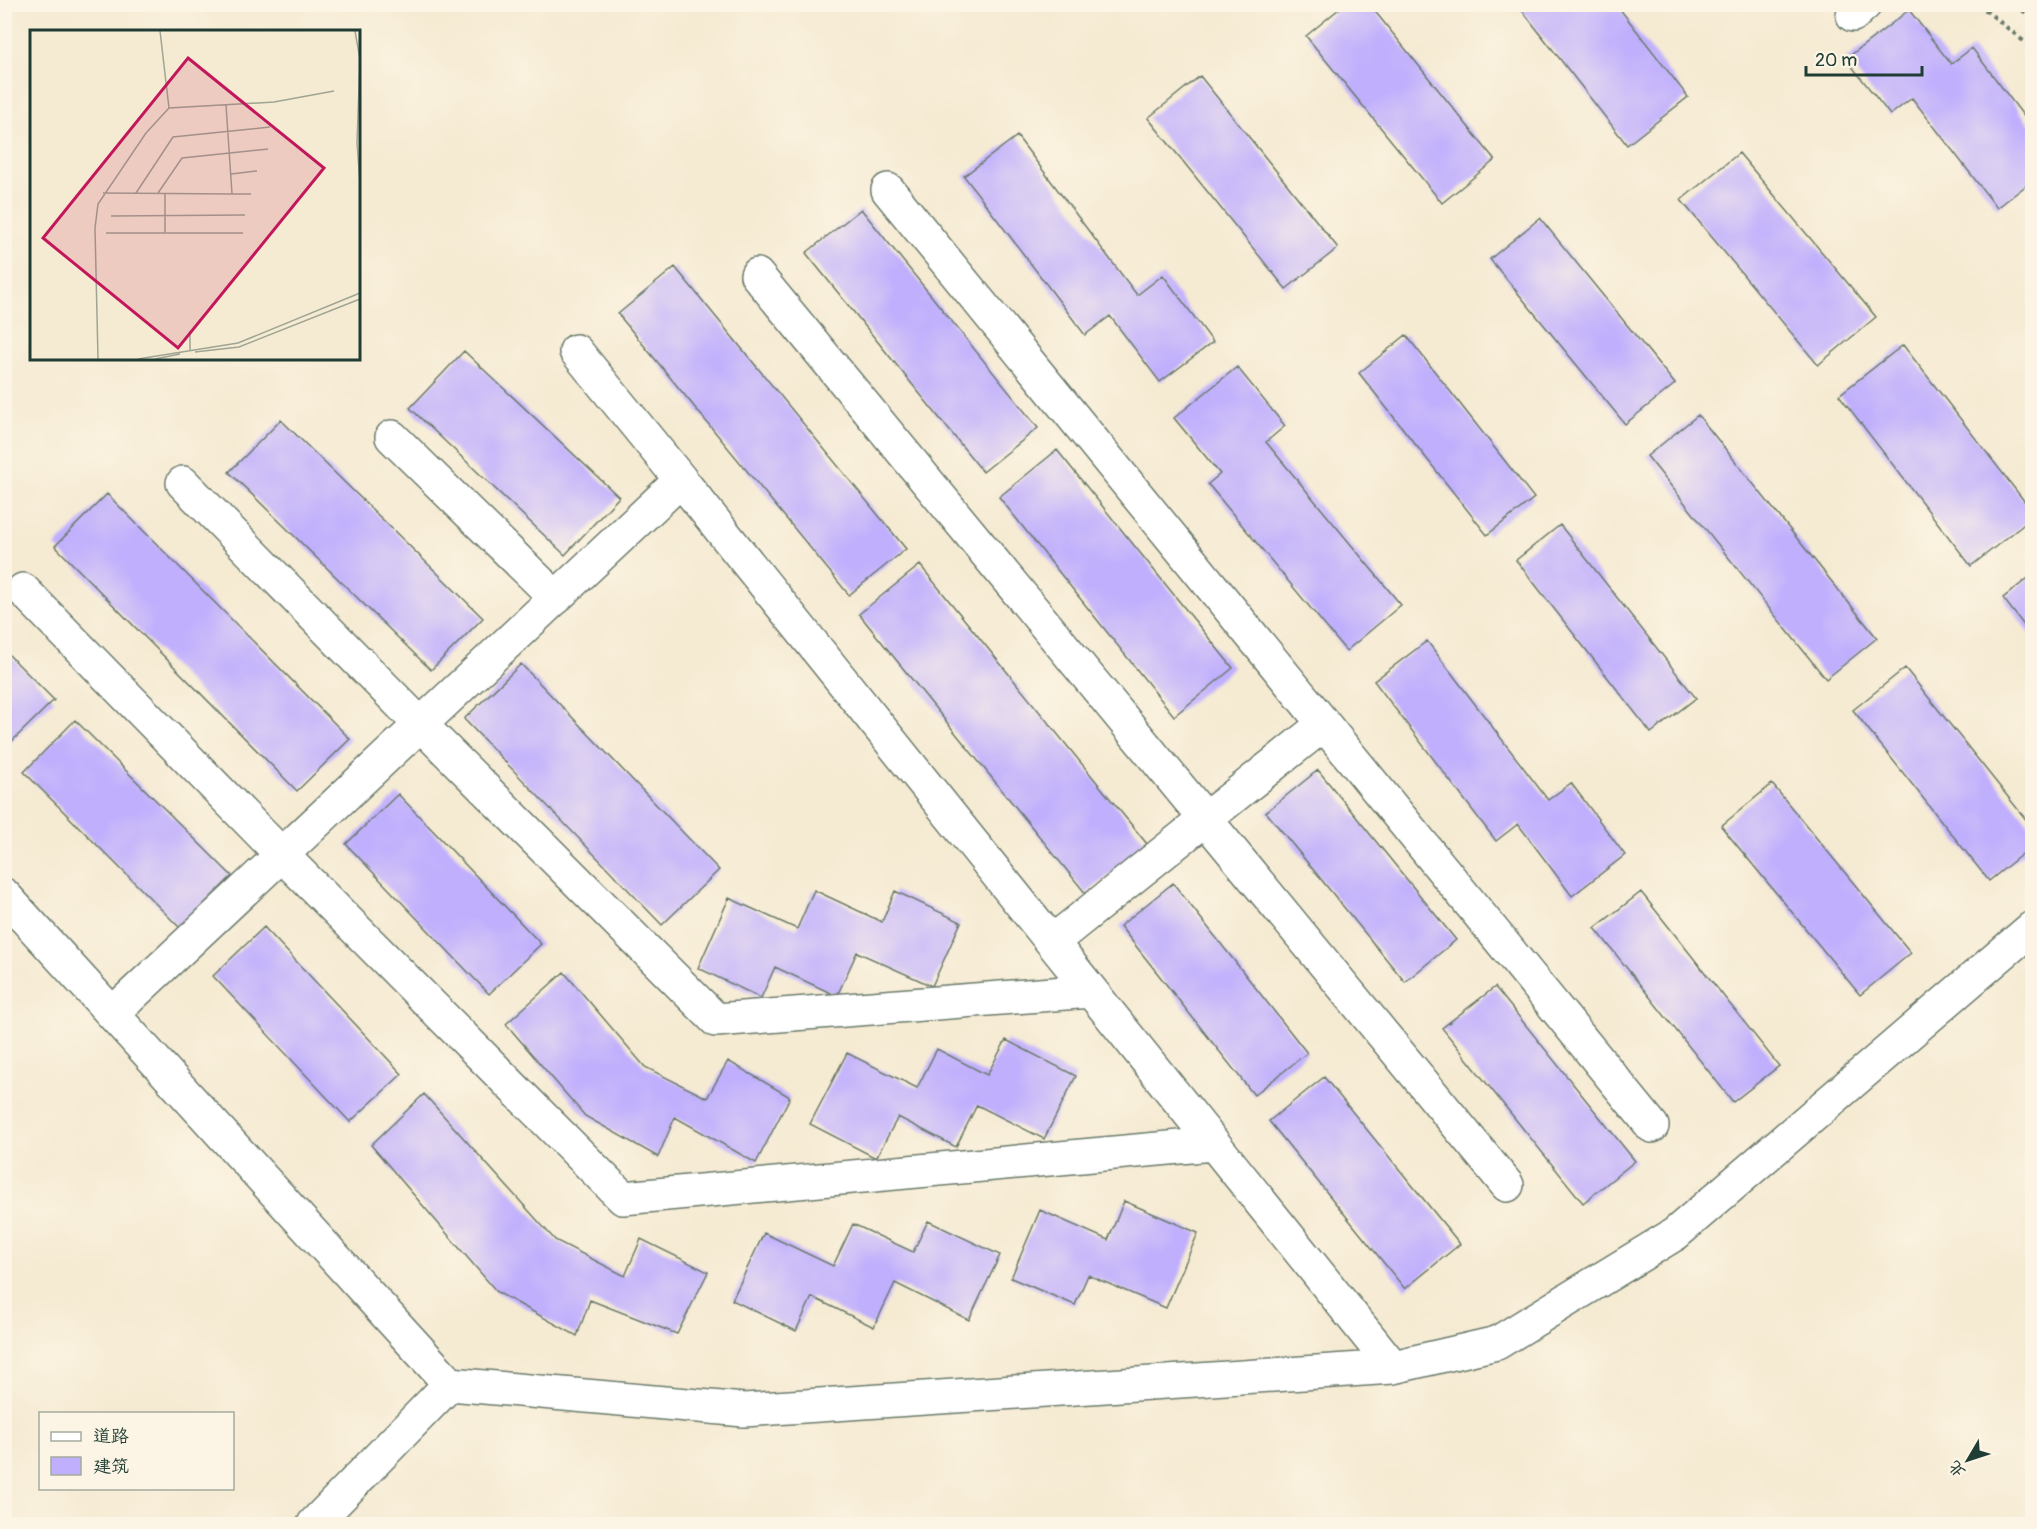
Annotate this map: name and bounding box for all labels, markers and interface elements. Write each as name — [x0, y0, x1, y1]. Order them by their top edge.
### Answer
inset map — [30, 30, 360, 360]
scale bar — [1806, 39, 1922, 77]
text: 20 m — [1815, 49, 1857, 72]
legend — [39, 1412, 234, 1490]
text: 道路 — [93, 1425, 129, 1448]
north arrow — [1938, 1430, 1998, 1490]
text: 建筑 — [93, 1455, 129, 1478]
text: 北 — [1944, 1456, 1970, 1481]

